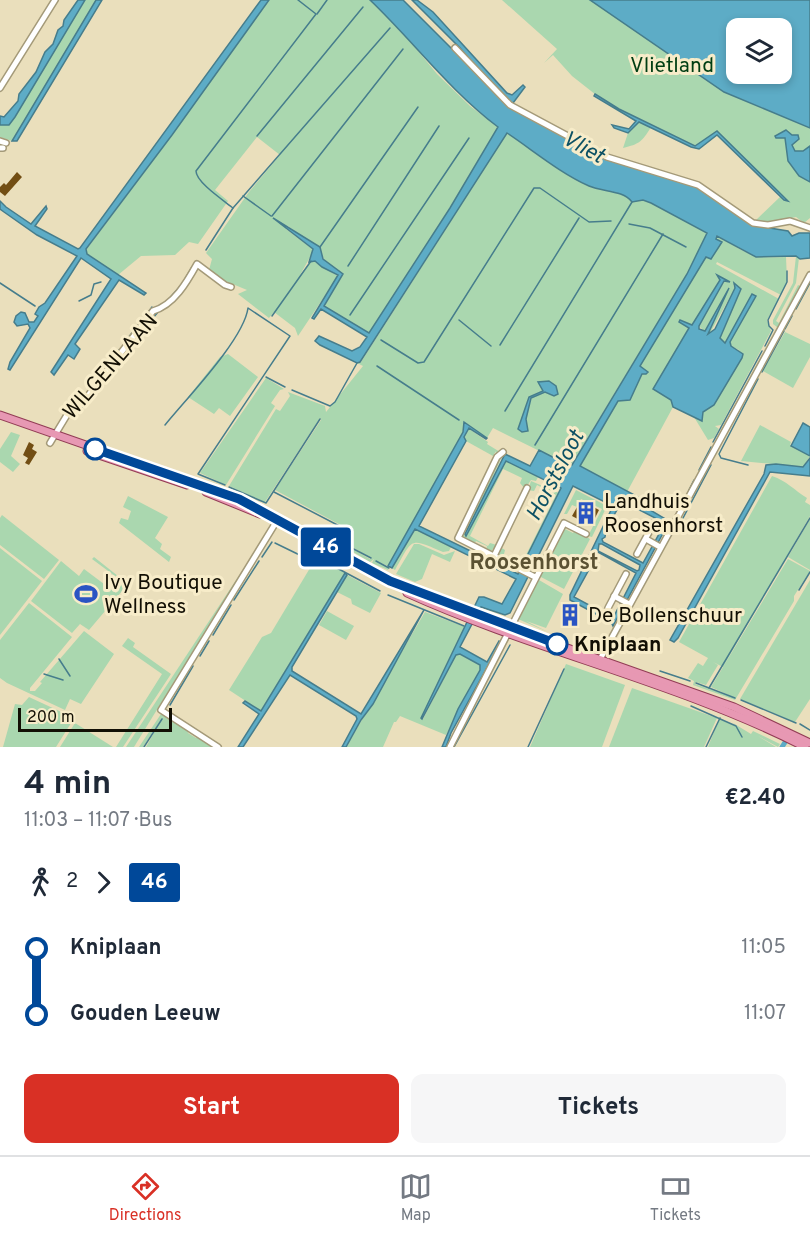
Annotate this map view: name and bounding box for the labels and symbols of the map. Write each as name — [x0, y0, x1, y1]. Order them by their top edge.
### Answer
park label: Vlietland — [630, 53, 714, 80]
water label: Vliet — [557, 126, 609, 171]
street label: WILGENLAAN — [58, 308, 165, 426]
water label: Horstsloot — [521, 425, 592, 526]
unlabelled marker — [84, 438, 106, 460]
place label: Landhuis Roosenhorst — [604, 489, 723, 540]
building icon: Landhuis Roosenhorst — [573, 500, 599, 526]
line badge: 46 — [299, 528, 353, 566]
district label: Roosenhorst — [470, 550, 598, 577]
place label: Ivy Boutique Wellness — [104, 570, 223, 621]
sports icon: Ivy Boutique Wellness — [73, 581, 99, 607]
building icon: De Bollenschuur — [557, 602, 583, 628]
place label: De Bollenschuur — [588, 603, 742, 630]
place label: Kniplaan — [574, 632, 661, 659]
marker: Kniplaan — [546, 633, 568, 655]
scale bar — [18, 705, 172, 732]

